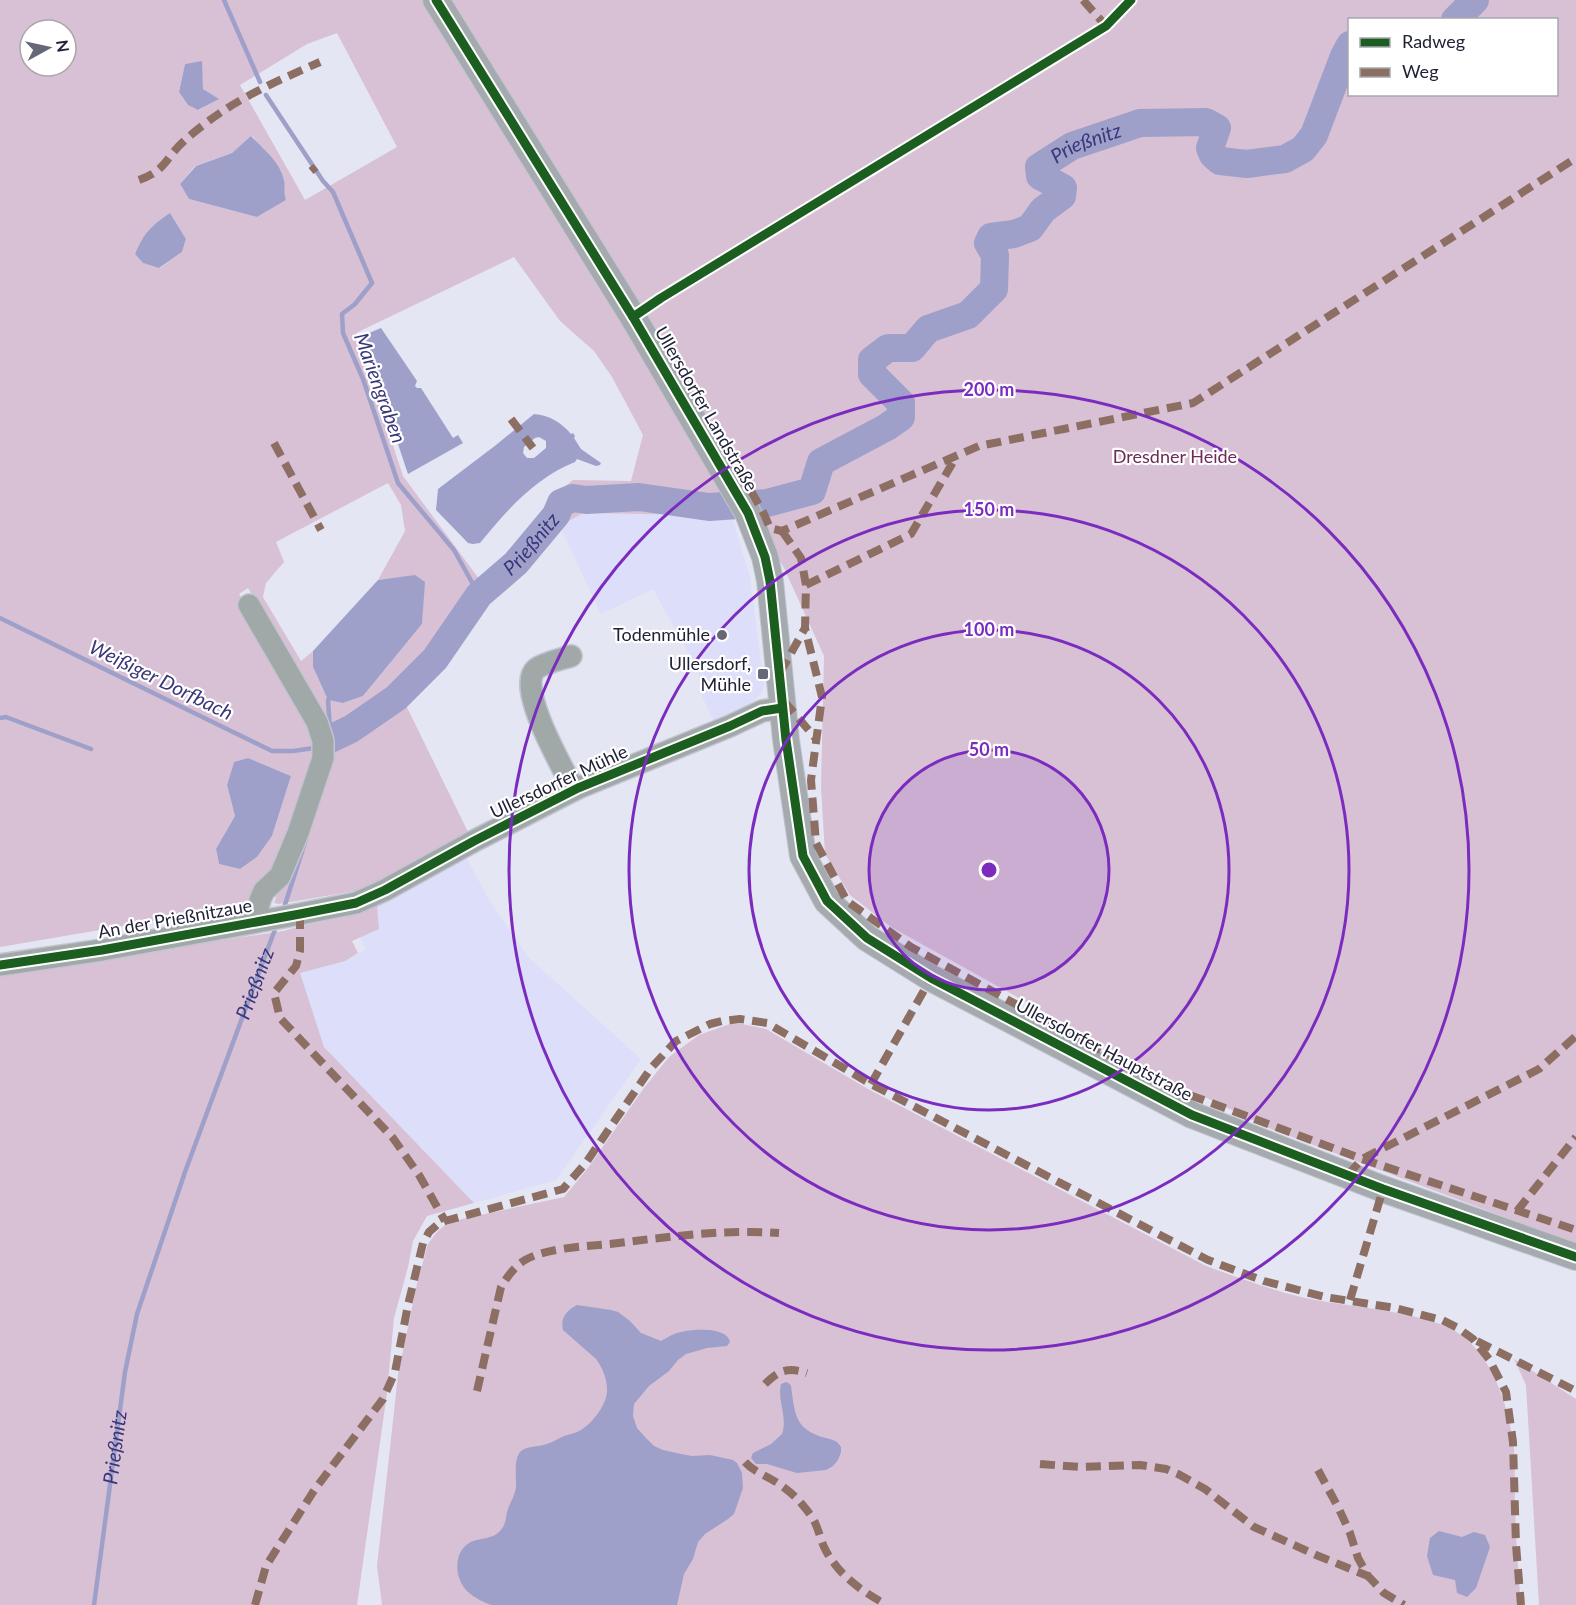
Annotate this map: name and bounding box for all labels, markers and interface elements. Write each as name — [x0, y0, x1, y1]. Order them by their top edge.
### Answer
north arrow — [18, 18, 78, 78]
legend — [1348, 18, 1558, 96]
text: Radweg — [1402, 30, 1465, 52]
text: N — [53, 38, 74, 53]
text: Weg — [1402, 60, 1439, 82]
water label: Prießnitz — [1045, 117, 1125, 168]
street label: Ullersdorfer Landstraße — [651, 322, 763, 495]
water label: Mariengraben — [350, 329, 412, 446]
text: 200 m — [964, 378, 1014, 400]
park label: Dresdner Heide — [1113, 445, 1237, 467]
text: 150 m — [964, 498, 1014, 520]
water label: Prießnitz — [498, 507, 564, 580]
text: 100 m — [964, 618, 1014, 640]
place label: Todenmühle — [613, 623, 710, 645]
marker: Todenmühle — [715, 628, 729, 642]
water label: Weißiger Dorfbach — [86, 634, 237, 724]
place label: Ullersdorf, Mühle — [669, 652, 751, 695]
marker: Ullersdorf, Mühle — [756, 667, 770, 681]
text: 50 m — [969, 738, 1009, 760]
street label: Ullersdorfer Mühle — [486, 740, 631, 823]
centre of rings — [979, 860, 999, 880]
street label: An der Prießnitzaue — [96, 894, 254, 942]
water label: Prießnitz — [230, 944, 278, 1022]
street label: Ullersdorfer Hauptstraße — [1012, 993, 1197, 1105]
water label: Prießnitz — [97, 1408, 131, 1486]

